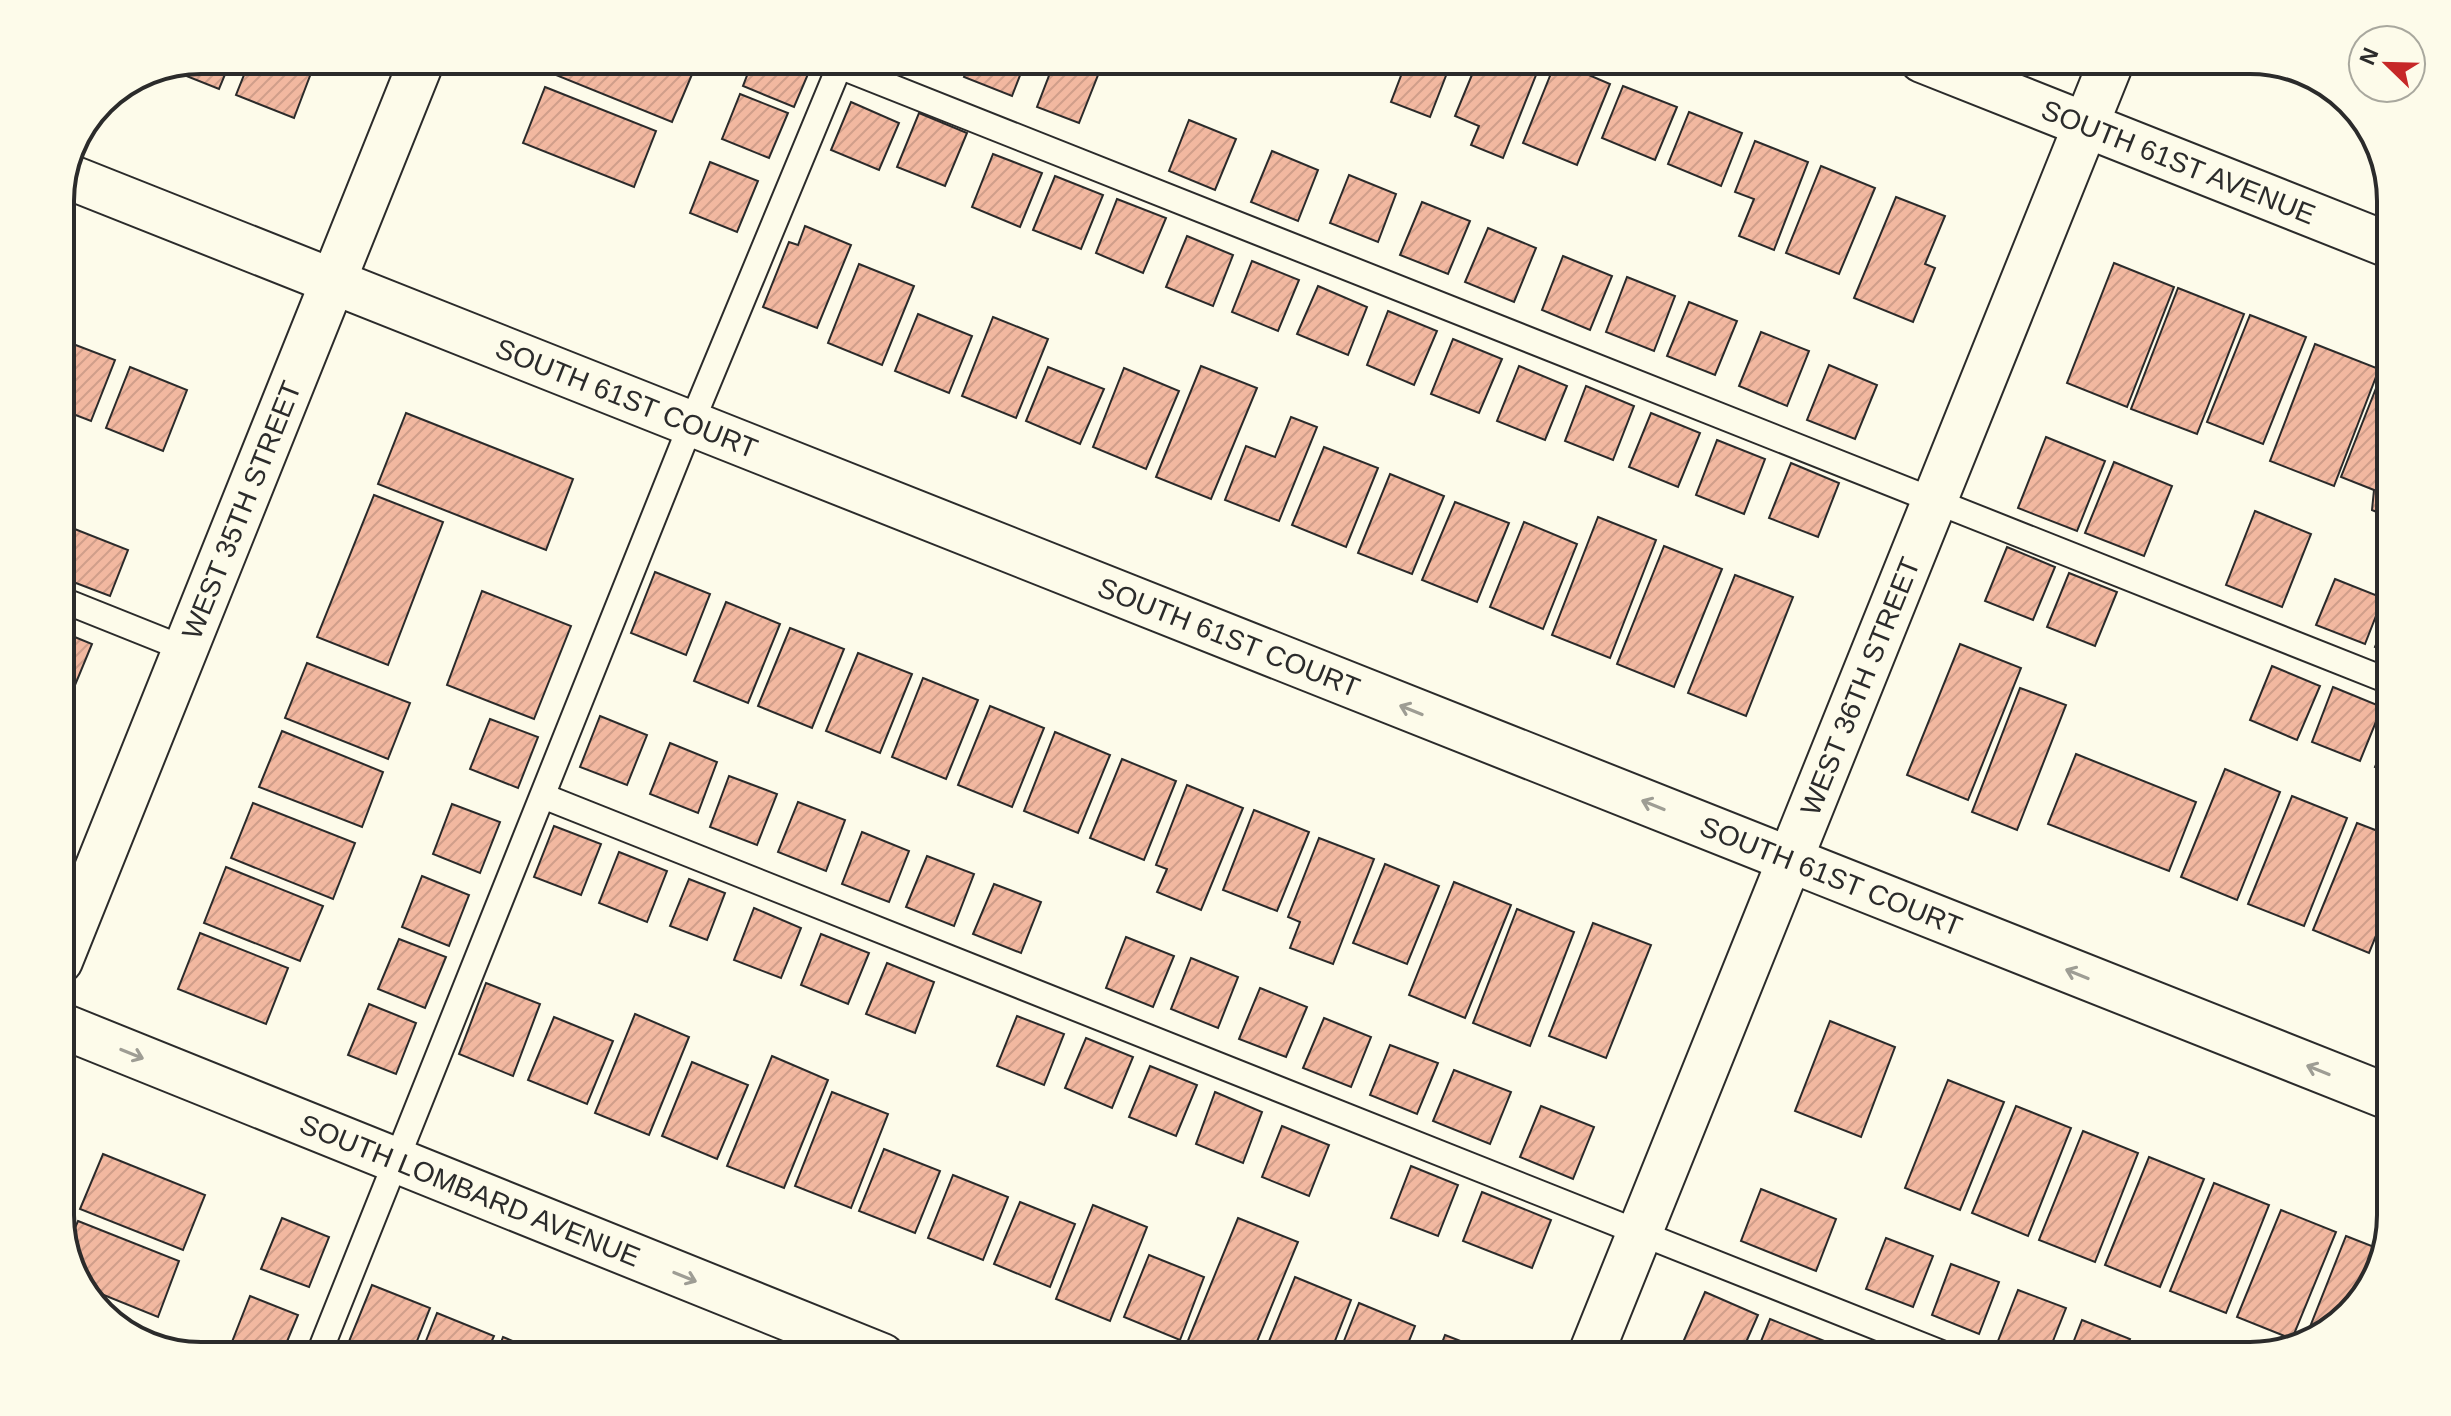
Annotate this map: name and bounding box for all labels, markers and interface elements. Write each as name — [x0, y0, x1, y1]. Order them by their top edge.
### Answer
north arrow — [2347, 24, 2427, 104]
text: N — [2354, 44, 2384, 69]
street label: SOUTH 61ST AVENUE — [2037, 94, 2320, 230]
street label: SOUTH 61ST COURT — [491, 332, 762, 464]
street label: WEST 35TH STREET — [176, 377, 307, 643]
street label: WEST 36TH STREET — [1794, 553, 1925, 820]
street label: SOUTH 61ST COURT — [1093, 571, 1364, 703]
one-way arrow — [1399, 701, 1424, 716]
one-way arrow — [1641, 797, 1666, 812]
street label: SOUTH 61ST COURT — [1696, 810, 1967, 942]
one-way arrow — [2065, 966, 2090, 980]
one-way arrow — [119, 1048, 144, 1062]
one-way arrow — [2306, 1062, 2331, 1076]
street label: SOUTH LOMBARD AVENUE — [296, 1108, 645, 1272]
one-way arrow — [672, 1271, 697, 1285]

